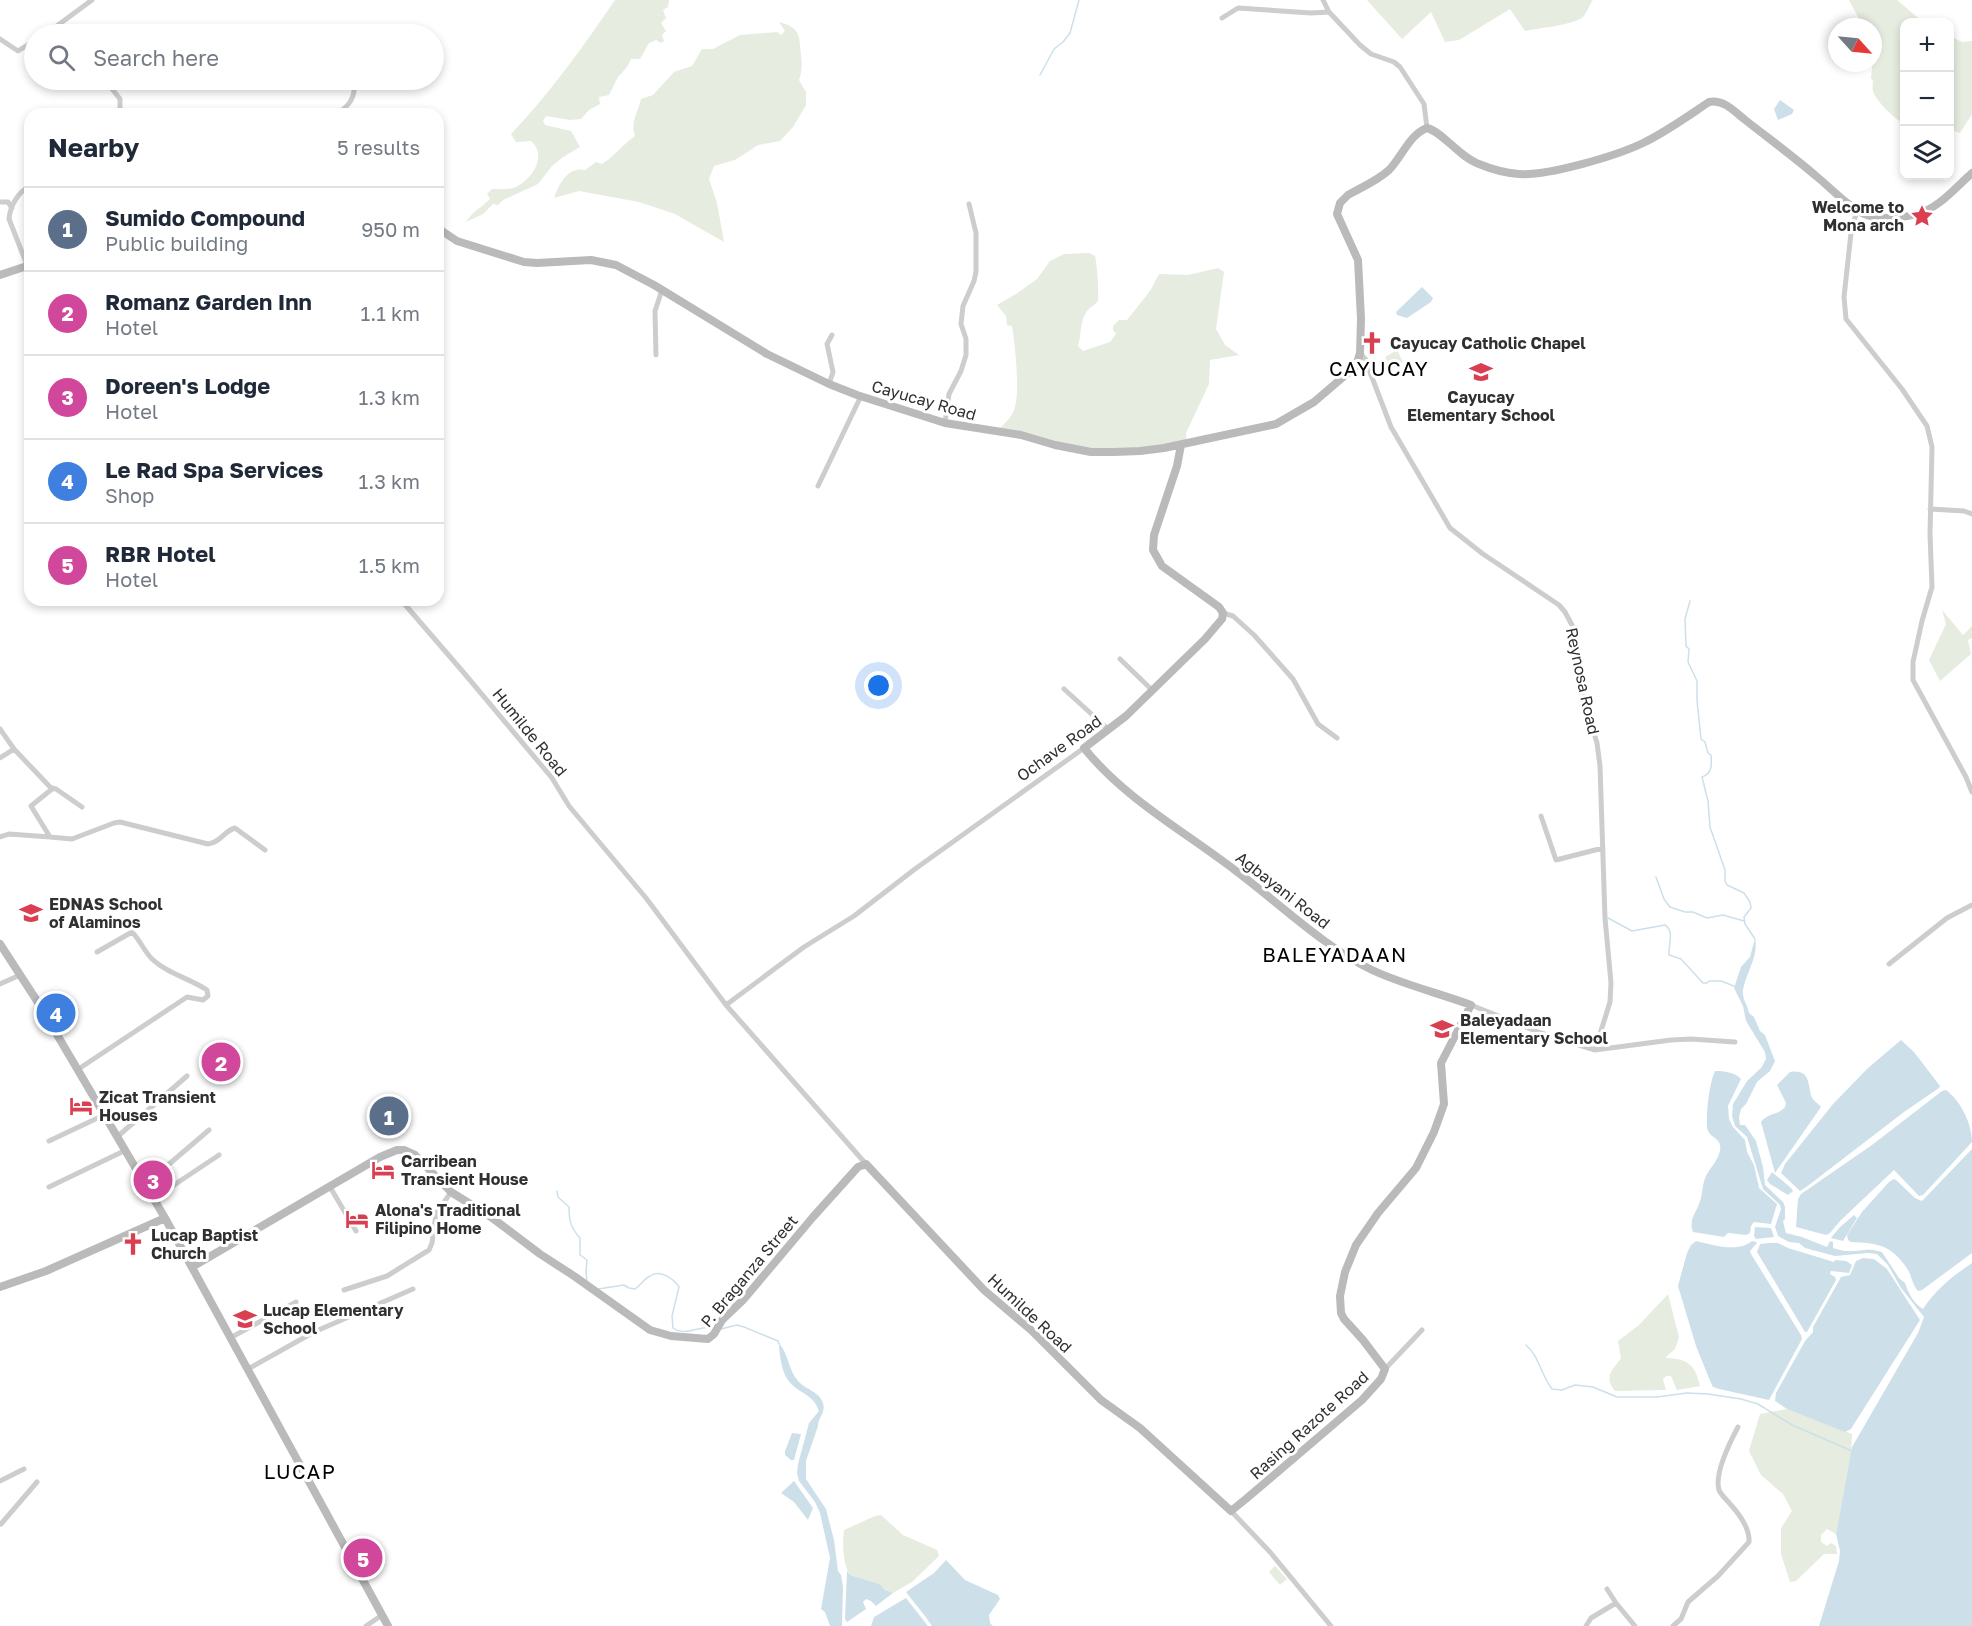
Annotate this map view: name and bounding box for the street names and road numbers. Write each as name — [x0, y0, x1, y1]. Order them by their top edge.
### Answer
street label: Cayucay Road — [869, 376, 979, 424]
street label: Reynosa Road — [1562, 626, 1604, 736]
street label: Humilde Road — [488, 684, 572, 780]
street label: Ochave Road — [1013, 710, 1105, 786]
street label: Agbayani Road — [1232, 847, 1334, 933]
street label: P. Braganza Street — [696, 1211, 802, 1331]
street label: Humilde Road — [984, 1269, 1076, 1357]
street label: Rasing Razote Road — [1246, 1367, 1372, 1483]

